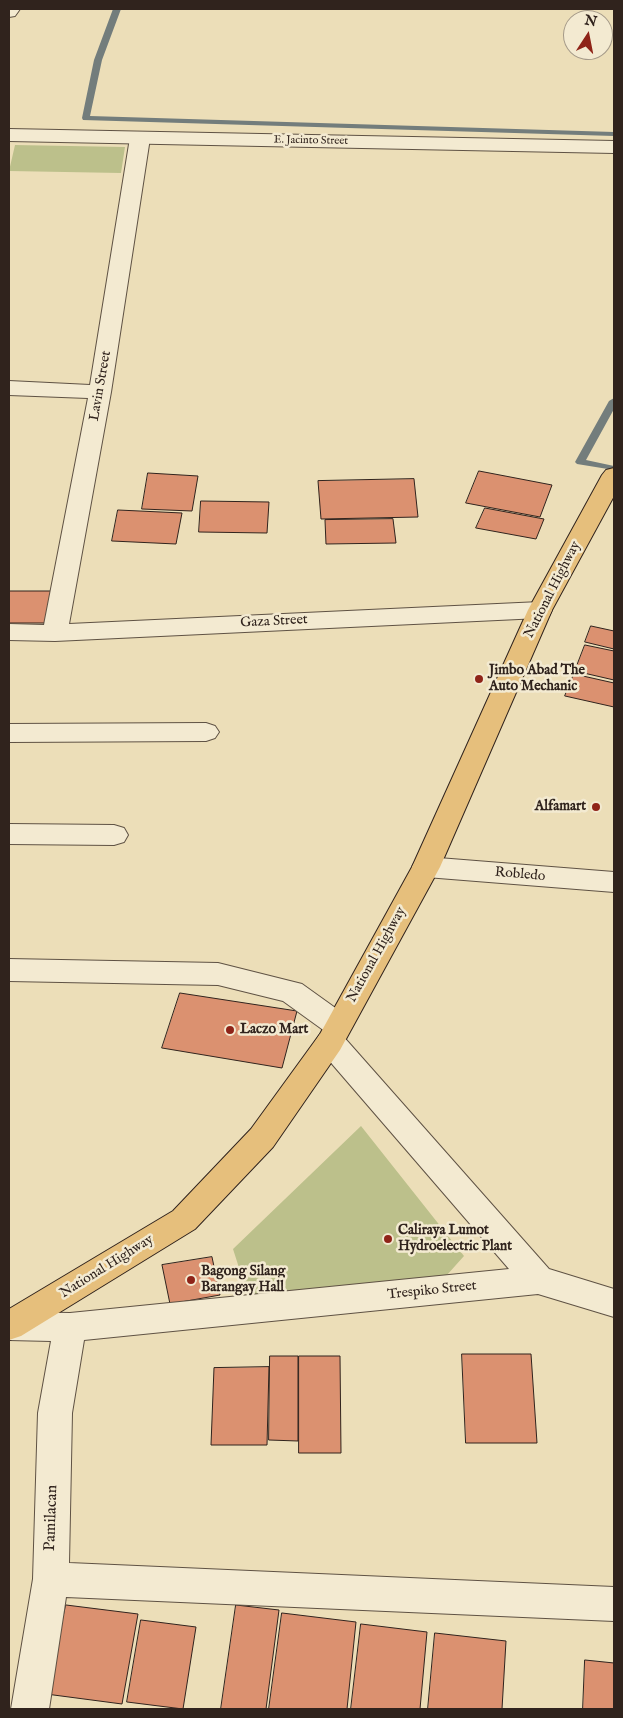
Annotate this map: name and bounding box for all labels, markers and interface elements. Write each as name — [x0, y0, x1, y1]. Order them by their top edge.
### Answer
north arrow — [563, 10, 613, 60]
text: N — [583, 11, 598, 31]
street label: E. Jacinto Street — [274, 134, 348, 148]
street label: Lavin Street — [87, 350, 115, 422]
street label: National Highway — [521, 539, 585, 641]
street label: Gaza Street — [240, 612, 308, 632]
place label: Jimbo Abad The Auto Mechanic — [489, 663, 585, 696]
marker: Jimbo Abad The Auto Mechanic — [473, 673, 485, 685]
place label: Alfamart — [535, 799, 586, 815]
marker: Alfamart — [590, 801, 602, 813]
street label: Robledo — [494, 864, 546, 886]
street label: National Highway — [344, 904, 410, 1006]
place label: Laczo Mart — [240, 1022, 308, 1038]
marker: Laczo Mart — [224, 1024, 236, 1036]
place label: Caliraya Lumot Hydroelectric Plant — [398, 1223, 512, 1256]
street label: National Highway — [57, 1232, 157, 1302]
marker: Caliraya Lumot Hydroelectric Plant — [382, 1233, 394, 1245]
place label: Bagong Silang Barangay Hall — [201, 1264, 285, 1296]
marker: Bagong Silang Barangay Hall — [185, 1274, 197, 1286]
street label: Trespiko Street — [387, 1278, 477, 1304]
street label: Pamilacan — [41, 1485, 63, 1551]

